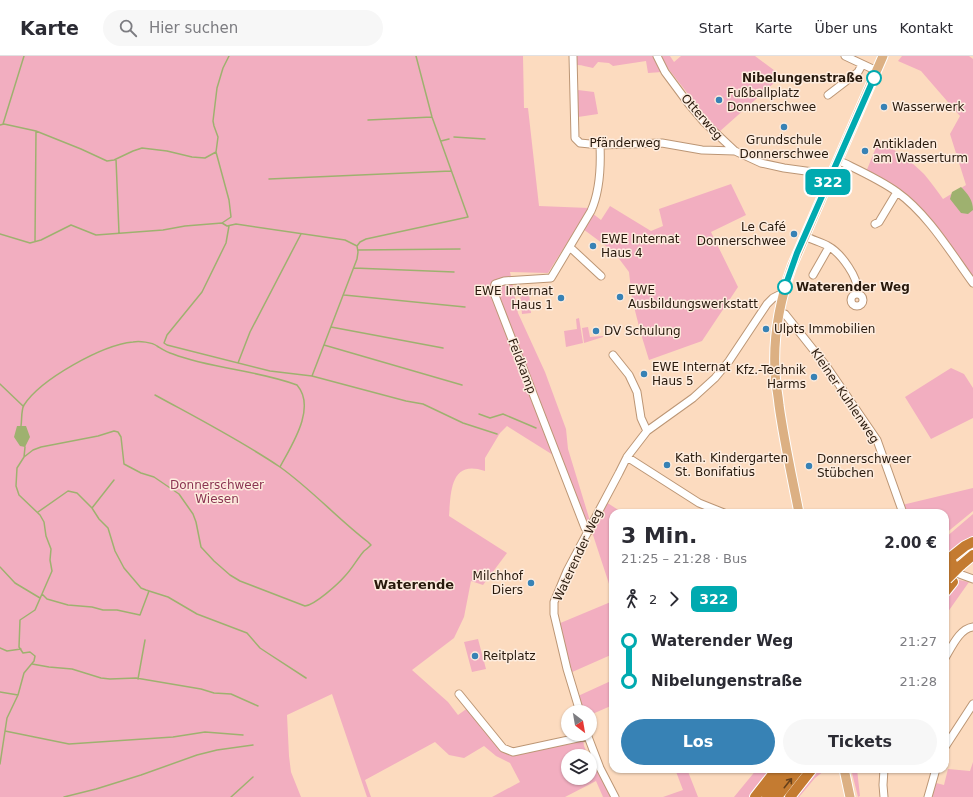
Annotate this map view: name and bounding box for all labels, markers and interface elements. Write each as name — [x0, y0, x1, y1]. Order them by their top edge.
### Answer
search box — [103, 10, 383, 46]
text: Karte — [20, 17, 79, 39]
icon: search — [117, 17, 139, 39]
text: Hier suchen — [149, 19, 238, 37]
text: Start — [699, 20, 733, 36]
text: Karte — [755, 20, 792, 36]
text: Über uns — [814, 20, 877, 36]
text: Kontakt — [899, 20, 953, 36]
marker: Nibelungenstraße — [866, 70, 882, 86]
place label: Nibelungenstraße — [742, 71, 863, 85]
place label: Fußballplatz Donnerschwee — [727, 86, 816, 114]
street label: Otterweg — [678, 91, 726, 143]
marker: Fußballplatz Donnerschwee — [714, 95, 724, 105]
place label: Wasserwerk — [892, 100, 964, 114]
marker: Wasserwerk — [879, 102, 889, 112]
marker: Grundschule Donnerschwee — [779, 122, 789, 132]
place label: Grundschule Donnerschwee — [739, 133, 829, 161]
street label: Pfänderweg — [589, 136, 661, 150]
place label: Antikladen am Wasserturm — [873, 137, 968, 165]
marker: Antikladen am Wasserturm — [860, 146, 870, 156]
line badge: 322 — [805, 169, 851, 195]
text: 322 — [813, 174, 843, 190]
place label: Le Café Donnerschwee — [697, 220, 786, 248]
marker: Le Café Donnerschwee — [789, 229, 799, 239]
place label: EWE Internat Haus 4 — [601, 232, 680, 260]
marker: EWE Internat Haus 4 — [588, 241, 598, 251]
marker: Waterender Weg — [777, 279, 793, 295]
place label: Waterender Weg — [796, 280, 910, 294]
place label: EWE Ausbildungswerkstatt — [628, 283, 758, 311]
place label: EWE Internat Haus 1 — [475, 284, 553, 312]
marker: EWE Ausbildungswerkstatt — [615, 292, 625, 302]
marker: EWE Internat Haus 1 — [556, 293, 566, 303]
place label: Ulpts Immobilien — [774, 322, 875, 336]
place label: DV Schulung — [604, 324, 681, 338]
marker: Ulpts Immobilien — [761, 324, 771, 334]
marker: DV Schulung — [591, 326, 601, 336]
street label: Feldkamp — [505, 336, 539, 396]
street label: Kleiner Kuhlenweg — [808, 346, 882, 446]
place label: EWE Internat Haus 5 — [652, 360, 731, 388]
place label: Kfz.-Technik Harms — [736, 363, 806, 391]
marker: EWE Internat Haus 5 — [639, 369, 649, 379]
marker: Kfz.-Technik Harms — [809, 372, 819, 382]
place label: Kath. Kindergarten St. Bonifatius — [675, 451, 788, 479]
place label: Donnerschweer Stübchen — [817, 452, 911, 480]
marker: Kath. Kindergarten St. Bonifatius — [662, 460, 672, 470]
marker: Donnerschweer Stübchen — [804, 461, 814, 471]
park label: Donnerschweer Wiesen — [170, 478, 264, 506]
street label: Waterender Weg — [551, 507, 605, 603]
text: 3 Min. — [621, 523, 697, 548]
text: 2.00 € — [884, 534, 937, 552]
text: 21:25 – 21:28 · Bus — [621, 551, 747, 566]
place label: Milchhof Diers — [473, 569, 524, 597]
district label: Waterende — [374, 577, 454, 592]
marker: Milchhof Diers — [526, 578, 536, 588]
icon: walk — [621, 588, 643, 610]
icon: forward — [663, 588, 685, 610]
text: 322 — [699, 591, 729, 607]
text: 2 — [649, 592, 657, 607]
text: Waterender Weg — [651, 632, 793, 650]
text: 21:27 — [900, 634, 937, 649]
place label: Reitplatz — [483, 649, 536, 663]
marker: Reitplatz — [470, 651, 480, 661]
text: Nibelungenstraße — [651, 672, 802, 690]
text: 21:28 — [900, 674, 937, 689]
north arrow — [561, 705, 597, 741]
map controls — [561, 705, 597, 785]
button: Los — [621, 719, 775, 765]
button: Tickets — [783, 719, 937, 765]
button: layers — [561, 749, 597, 785]
one-way arrow — [784, 778, 793, 789]

